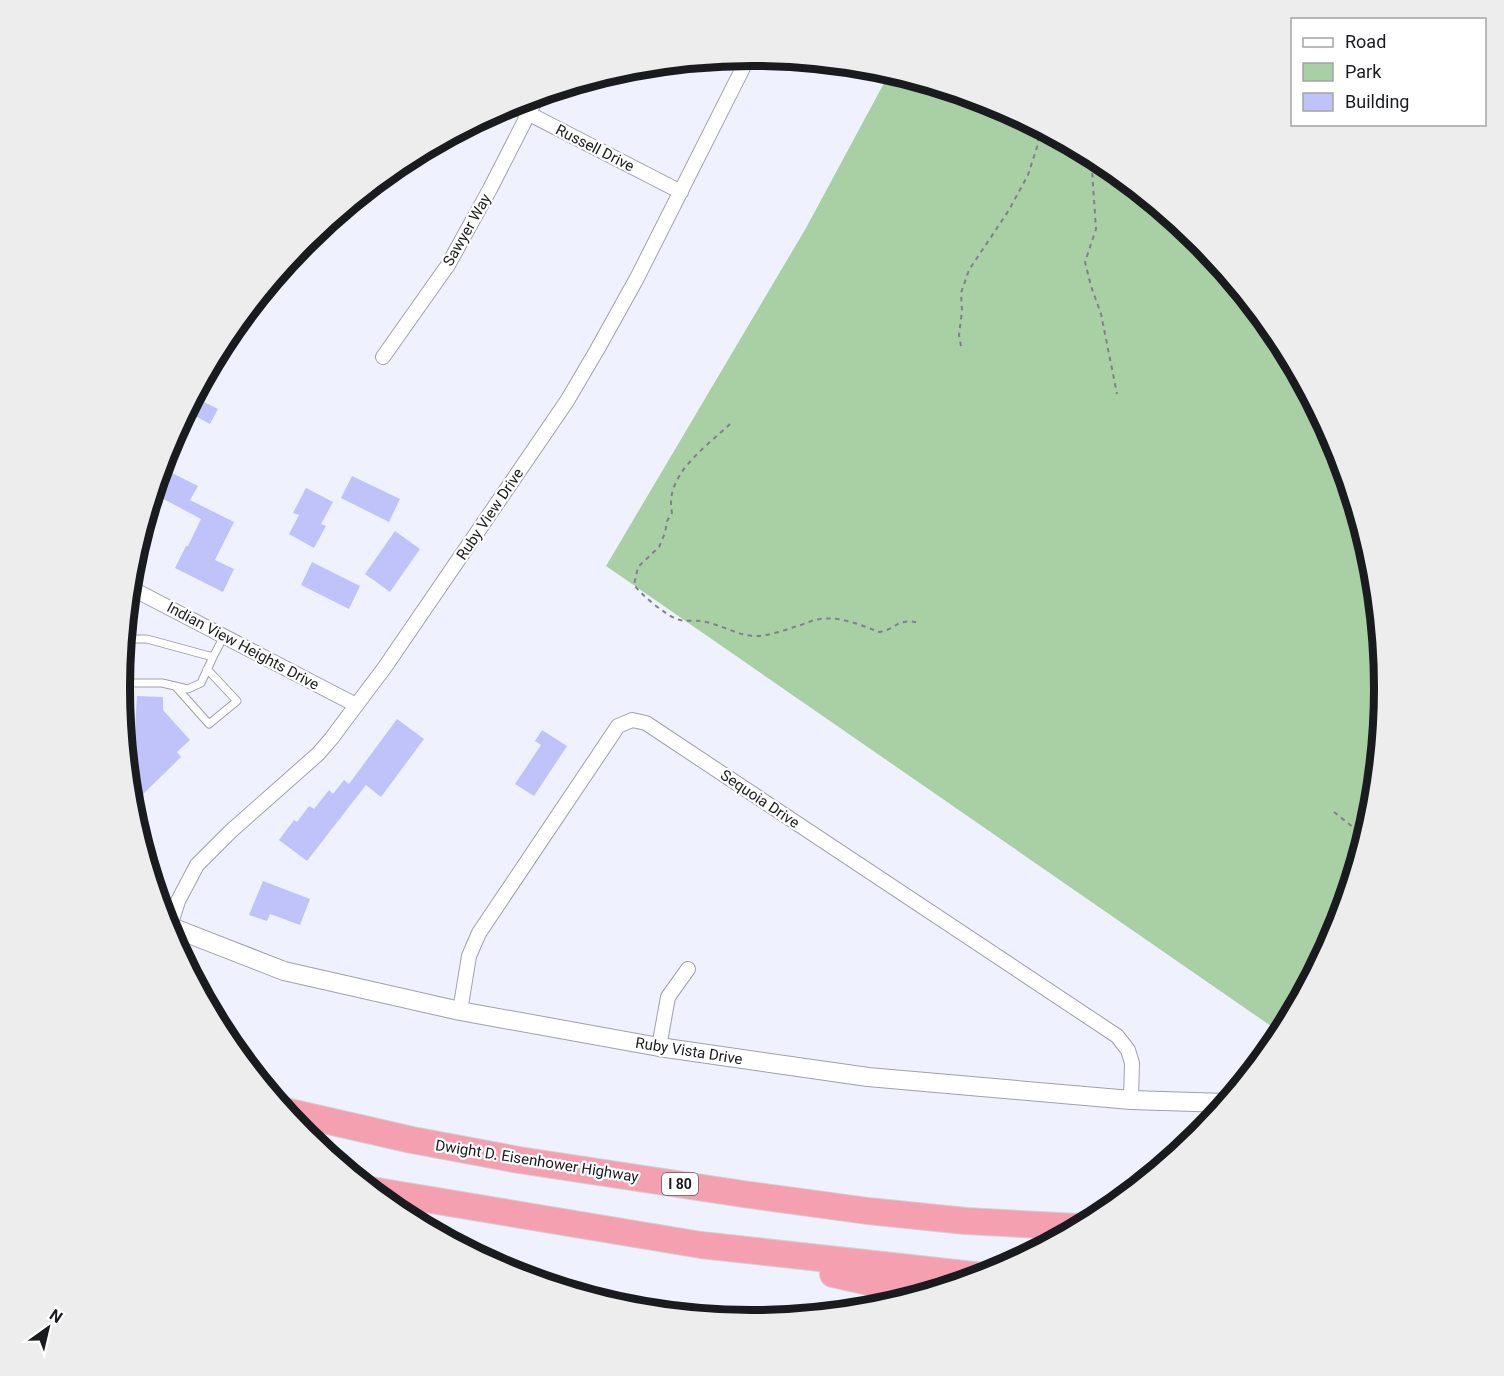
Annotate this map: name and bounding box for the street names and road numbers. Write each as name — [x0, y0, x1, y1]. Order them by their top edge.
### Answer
street label: Russell Drive — [553, 121, 637, 175]
street label: Sawyer Way — [439, 191, 495, 269]
street label: Ruby View Drive — [453, 465, 527, 563]
street label: Indian View Heights Drive — [164, 598, 322, 694]
street label: Sequoia Drive — [717, 766, 803, 832]
street label: Ruby Vista Drive — [634, 1034, 744, 1068]
street label: Dwight D. Eisenhower Highway — [434, 1136, 640, 1186]
road number: I 80 — [662, 1173, 698, 1195]

